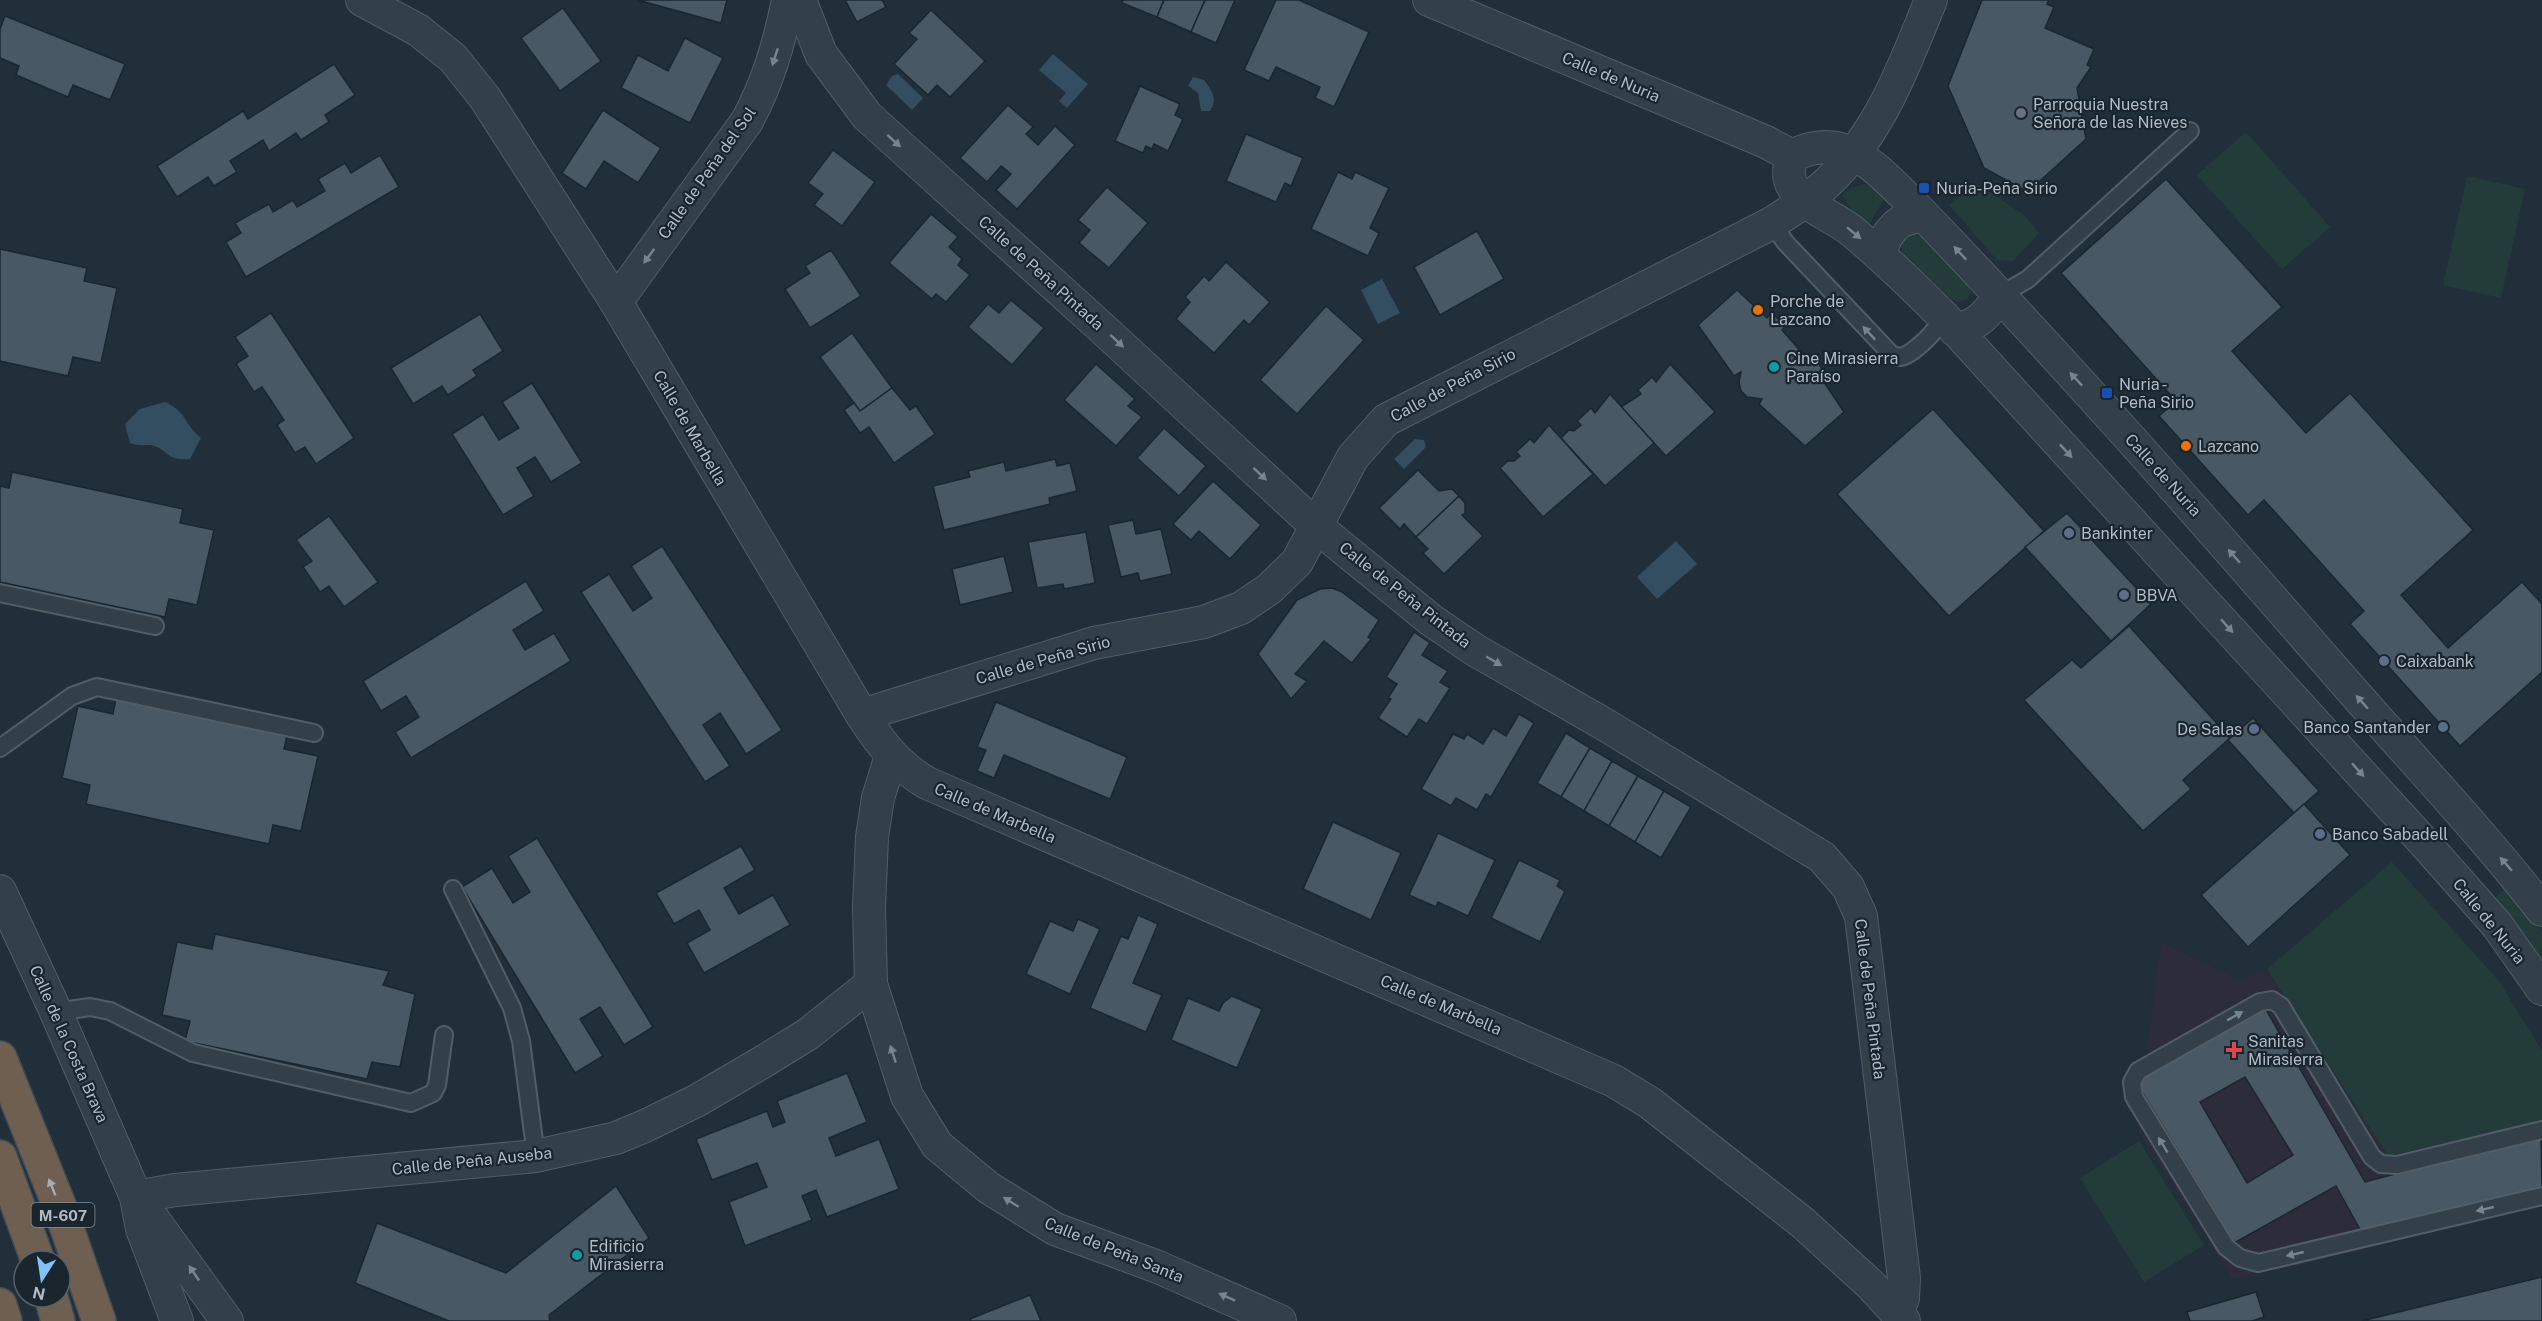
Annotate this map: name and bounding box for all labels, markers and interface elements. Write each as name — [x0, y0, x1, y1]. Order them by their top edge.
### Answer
one-way arrow — [770, 48, 779, 66]
street label: Calle de Nuria — [1559, 48, 1663, 106]
place label: Parroquia Nuestra Señora de las Nieves — [2033, 95, 2187, 132]
street label: Calle de Peña del Sol — [654, 103, 760, 243]
marker: Parroquia Nuestra Señora de las Nieves — [2014, 106, 2028, 120]
one-way arrow — [886, 134, 901, 147]
place label: Nuria-Peña Sirio — [1936, 179, 2058, 198]
marker: Nuria-Peña Sirio — [1917, 181, 1931, 195]
street label: Calle de Peña Pintada — [975, 212, 1107, 334]
one-way arrow — [1846, 226, 1862, 239]
one-way arrow — [1953, 246, 1967, 260]
one-way arrow — [643, 248, 655, 264]
place label: Porche de Lazcano — [1770, 292, 1844, 329]
marker: Porche de Lazcano — [1751, 303, 1765, 317]
one-way arrow — [1862, 326, 1876, 341]
one-way arrow — [1110, 334, 1124, 348]
street label: Calle de Peña Sirio — [1387, 344, 1519, 426]
place label: Cine Mirasierra Paraíso — [1786, 349, 1898, 386]
marker: Cine Mirasierra Paraíso — [1767, 360, 1781, 374]
street label: Calle de Marbella — [649, 367, 731, 489]
one-way arrow — [2070, 372, 2083, 387]
place label: Nuria - Peña Sirio — [2119, 375, 2194, 412]
marker: Nuria - Peña Sirio — [2100, 386, 2114, 400]
street label: Calle de Nuria — [2121, 430, 2205, 520]
place label: Lazcano — [2198, 437, 2259, 456]
marker: Lazcano — [2179, 439, 2193, 453]
one-way arrow — [2059, 444, 2073, 458]
one-way arrow — [1252, 467, 1267, 480]
place label: Bankinter — [2081, 524, 2153, 543]
marker: Bankinter — [2062, 526, 2076, 540]
street label: Calle de Peña Pintada — [1336, 538, 1474, 652]
one-way arrow — [2227, 548, 2241, 563]
place label: BBVA — [2136, 586, 2178, 605]
marker: BBVA — [2117, 588, 2131, 602]
one-way arrow — [2219, 618, 2233, 632]
street label: Calle de Peña Sirio — [974, 632, 1112, 688]
place label: Caixabank — [2396, 652, 2474, 671]
marker: Caixabank — [2377, 654, 2391, 668]
one-way arrow — [1486, 656, 1503, 666]
one-way arrow — [2355, 695, 2369, 710]
place label: Banco Santander — [2303, 718, 2431, 737]
place label: De Salas — [2177, 720, 2242, 739]
marker: Banco Santander — [2436, 720, 2450, 734]
marker: De Salas — [2247, 722, 2261, 736]
one-way arrow — [2351, 762, 2365, 777]
street label: Calle de Marbella — [932, 779, 1058, 847]
place label: Banco Sabadell — [2332, 825, 2448, 844]
marker: Banco Sabadell — [2313, 827, 2327, 841]
one-way arrow — [2500, 857, 2513, 872]
street label: Calle de Nuria — [2449, 874, 2529, 968]
street label: Calle de Peña Pintada — [1851, 918, 1889, 1080]
street label: Calle de la Costa Brava — [26, 962, 112, 1126]
street label: Calle de Marbella — [1378, 971, 1504, 1039]
one-way arrow — [2227, 1011, 2244, 1021]
place label: Sanitas Mirasierra — [2248, 1032, 2323, 1069]
marker: Sanitas Mirasierra — [2225, 1041, 2243, 1059]
one-way arrow — [888, 1045, 898, 1063]
one-way arrow — [2158, 1136, 2169, 1153]
street label: Calle de Peña Auseba — [391, 1143, 553, 1179]
one-way arrow — [46, 1177, 56, 1195]
one-way arrow — [1003, 1196, 1019, 1207]
road number: M-607 — [32, 1203, 94, 1227]
one-way arrow — [2475, 1205, 2494, 1214]
street label: Calle de Peña Santa — [1042, 1213, 1186, 1287]
place label: Edificio Mirasierra — [589, 1237, 664, 1274]
marker: Edificio Mirasierra — [570, 1248, 584, 1262]
north arrow — [12, 1249, 72, 1309]
one-way arrow — [2286, 1250, 2305, 1259]
one-way arrow — [188, 1265, 200, 1281]
text: N — [31, 1283, 47, 1304]
one-way arrow — [1218, 1293, 1235, 1302]

